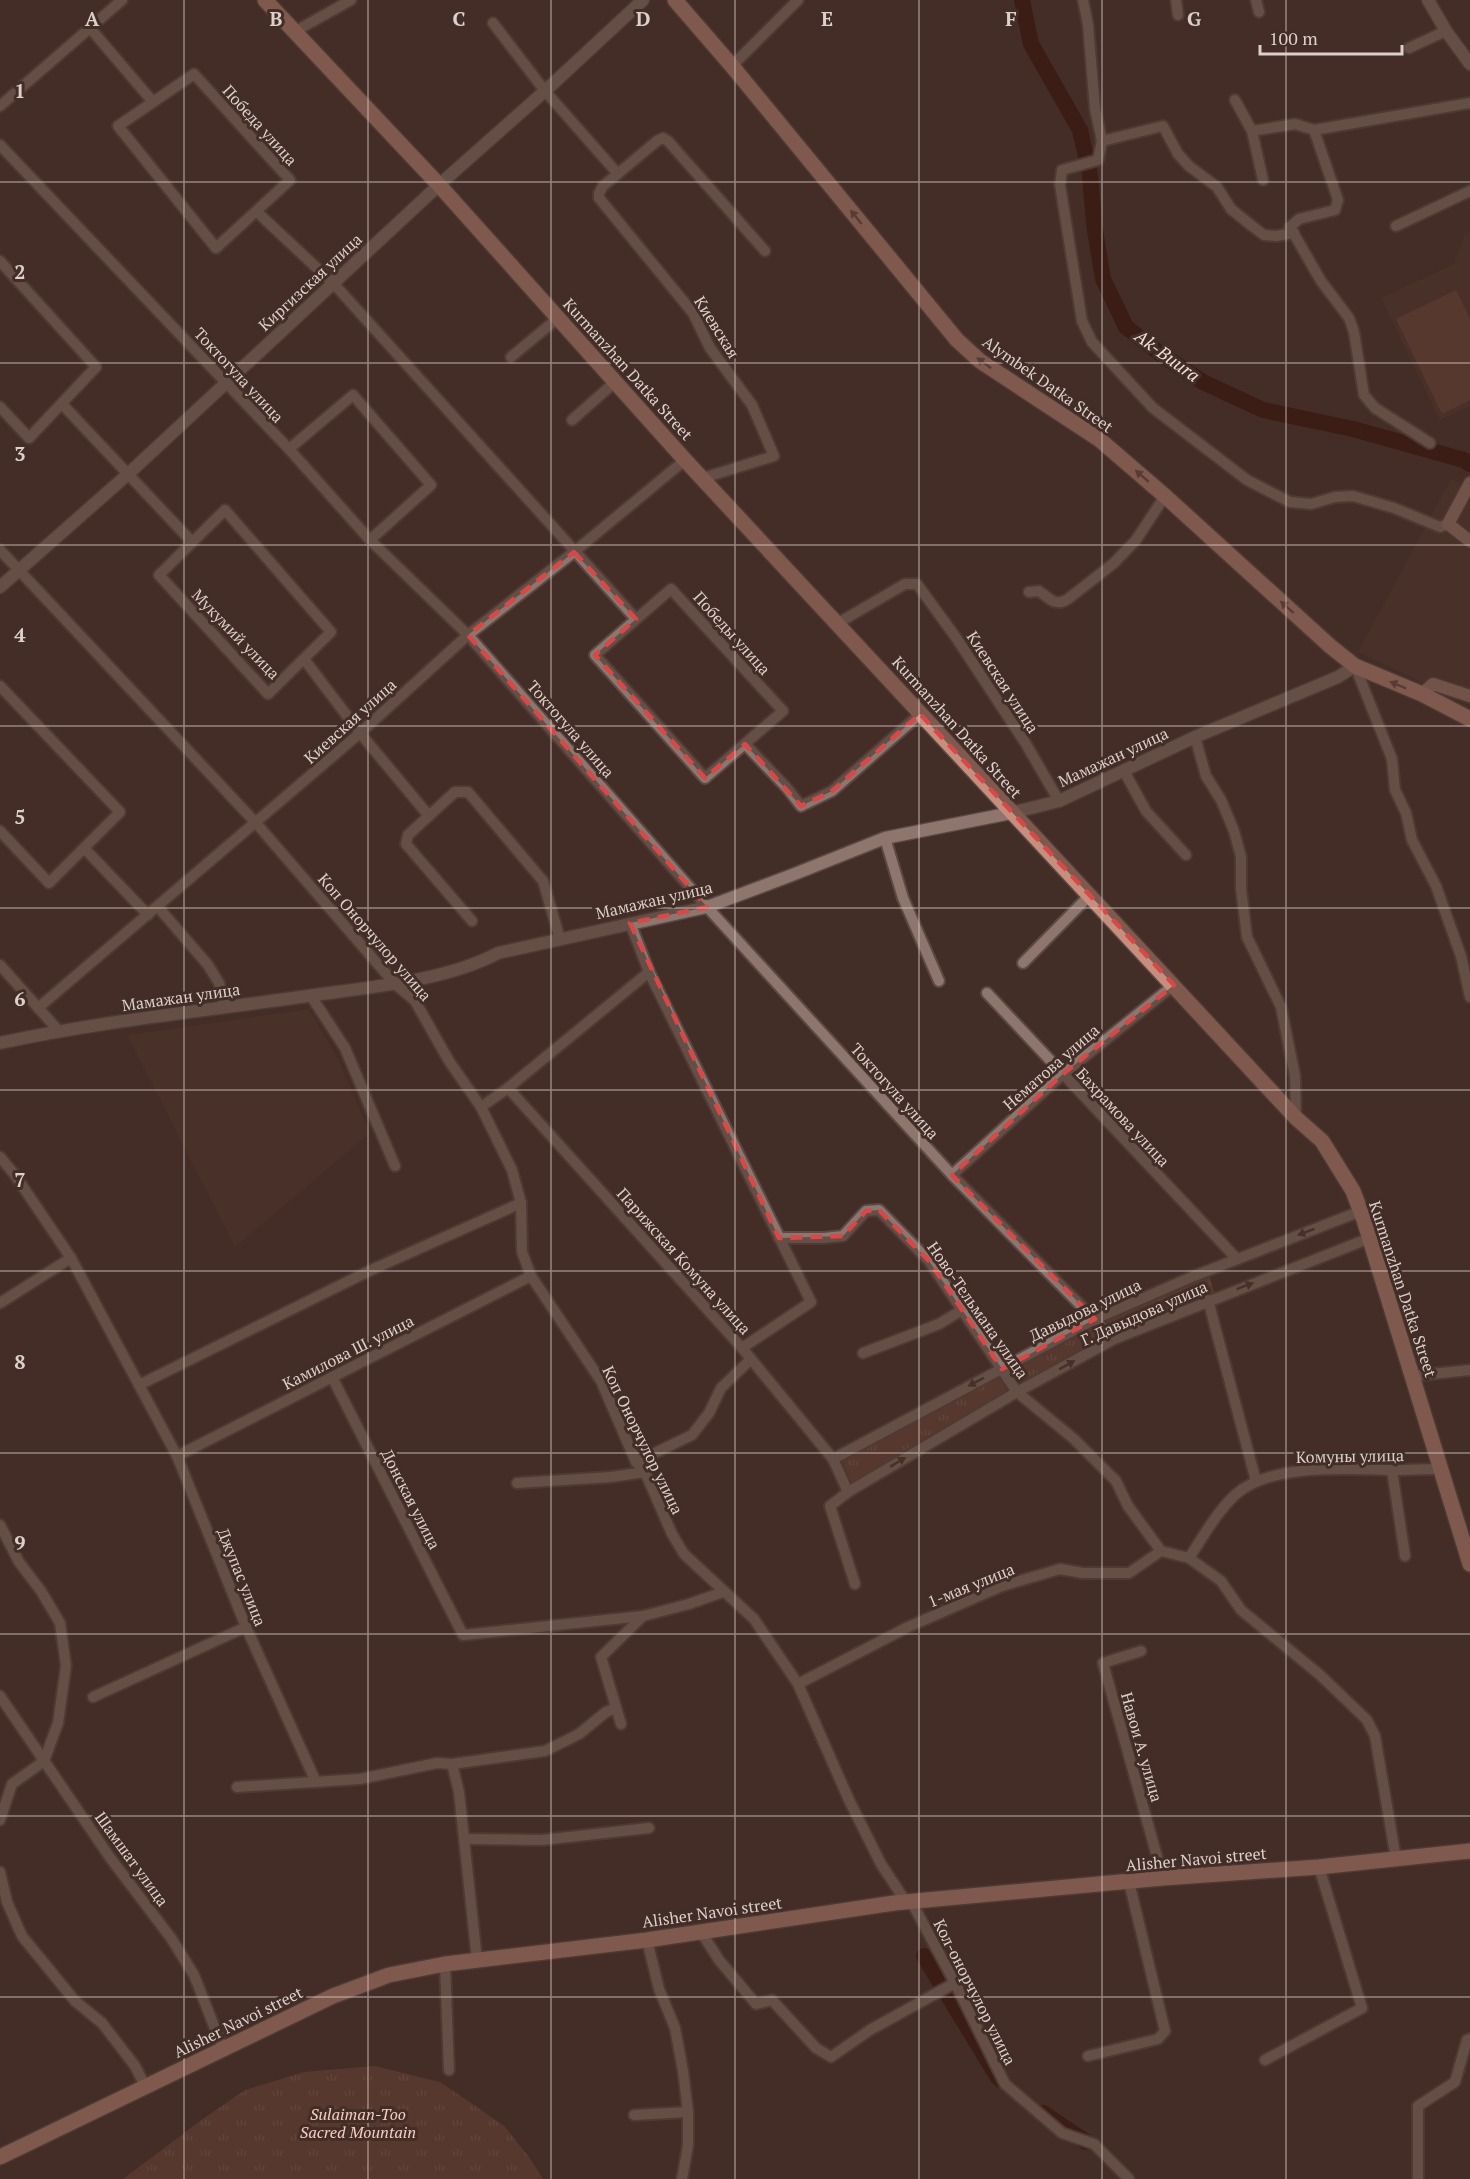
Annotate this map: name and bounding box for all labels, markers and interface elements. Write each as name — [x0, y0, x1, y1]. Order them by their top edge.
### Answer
text: A — [85, 5, 100, 32]
text: B — [270, 5, 283, 32]
text: C — [452, 5, 466, 32]
text: D — [636, 5, 650, 32]
text: E — [821, 5, 833, 32]
text: F — [1005, 5, 1017, 32]
text: G — [1187, 5, 1201, 32]
scale bar — [1260, 18, 1402, 56]
text: 100 m — [1269, 26, 1318, 50]
text: 1 — [14, 77, 26, 104]
street label: Победа улица — [218, 80, 302, 170]
one-way arrow — [849, 209, 862, 225]
street label: Киргизская улица — [253, 228, 367, 336]
text: 2 — [14, 258, 26, 285]
street label: Киевская — [689, 292, 745, 362]
street label: Kurmanzhan Datka Street — [558, 293, 698, 445]
street label: Токтогула улица — [189, 323, 289, 427]
water label: Ak-Buura — [1129, 323, 1205, 387]
street label: Alymbek Datka Street — [978, 331, 1118, 437]
one-way arrow — [976, 357, 992, 369]
text: 3 — [14, 440, 26, 467]
one-way arrow — [1135, 470, 1150, 483]
street label: Мукумий улица — [187, 584, 285, 684]
street label: Победы улица — [688, 586, 776, 680]
one-way arrow — [1280, 601, 1295, 614]
text: 4 — [14, 621, 26, 648]
street label: Киевская улица — [962, 627, 1044, 737]
street label: Kurmanzhan Datka Street — [887, 651, 1027, 803]
street label: Киевская улица — [299, 674, 401, 768]
street label: Токтогула улица — [523, 676, 619, 782]
one-way arrow — [1390, 680, 1407, 689]
street label: Мамажан улица — [1054, 722, 1172, 792]
text: 5 — [14, 803, 26, 830]
street label: Коп Онорчулор улица — [313, 868, 437, 1006]
street label: Мамажан улица — [593, 876, 715, 924]
street label: Мамажан улица — [120, 978, 242, 1016]
text: 6 — [14, 985, 26, 1012]
street label: Нематова улица — [998, 1019, 1104, 1115]
street label: Токтогула улица — [846, 1038, 944, 1144]
street label: Бахрамова улица — [1071, 1063, 1175, 1171]
text: 7 — [14, 1166, 26, 1193]
street label: Парижская Комуна улица — [612, 1183, 756, 1339]
street label: Kurmanzhan Datka Street — [1364, 1198, 1442, 1380]
one-way arrow — [1297, 1227, 1315, 1237]
street label: Ново-Тельмана улица — [922, 1237, 1034, 1383]
street label: Давыдова улица — [1025, 1273, 1145, 1347]
street label: Г. Давыдова улица — [1077, 1275, 1211, 1351]
one-way arrow — [1237, 1281, 1255, 1291]
street label: Камилова Ш. улица — [279, 1309, 417, 1395]
text: 8 — [14, 1348, 26, 1375]
one-way arrow — [1059, 1360, 1076, 1370]
street label: Коп Онорчулор улица — [597, 1362, 689, 1518]
one-way arrow — [968, 1378, 985, 1387]
street label: Комуны улица — [1296, 1444, 1404, 1468]
street label: Донская улица — [376, 1445, 446, 1553]
one-way arrow — [890, 1457, 906, 1468]
street label: Джупас улица — [212, 1525, 272, 1629]
text: 9 — [14, 1529, 26, 1556]
street label: 1-мая улица — [924, 1558, 1018, 1612]
street label: Навои А. улица — [1116, 1690, 1168, 1804]
street label: Шамшат улица — [90, 1807, 174, 1911]
street label: Alisher Navoi street — [1125, 1842, 1267, 1876]
street label: Alisher Navoi street — [641, 1891, 783, 1933]
street label: Кол-онорчулор улица — [929, 1915, 1021, 2069]
street label: Alisher Navoi street — [170, 1981, 306, 2063]
park label: Sulaiman-Too Sacred Mountain — [300, 2103, 416, 2143]

